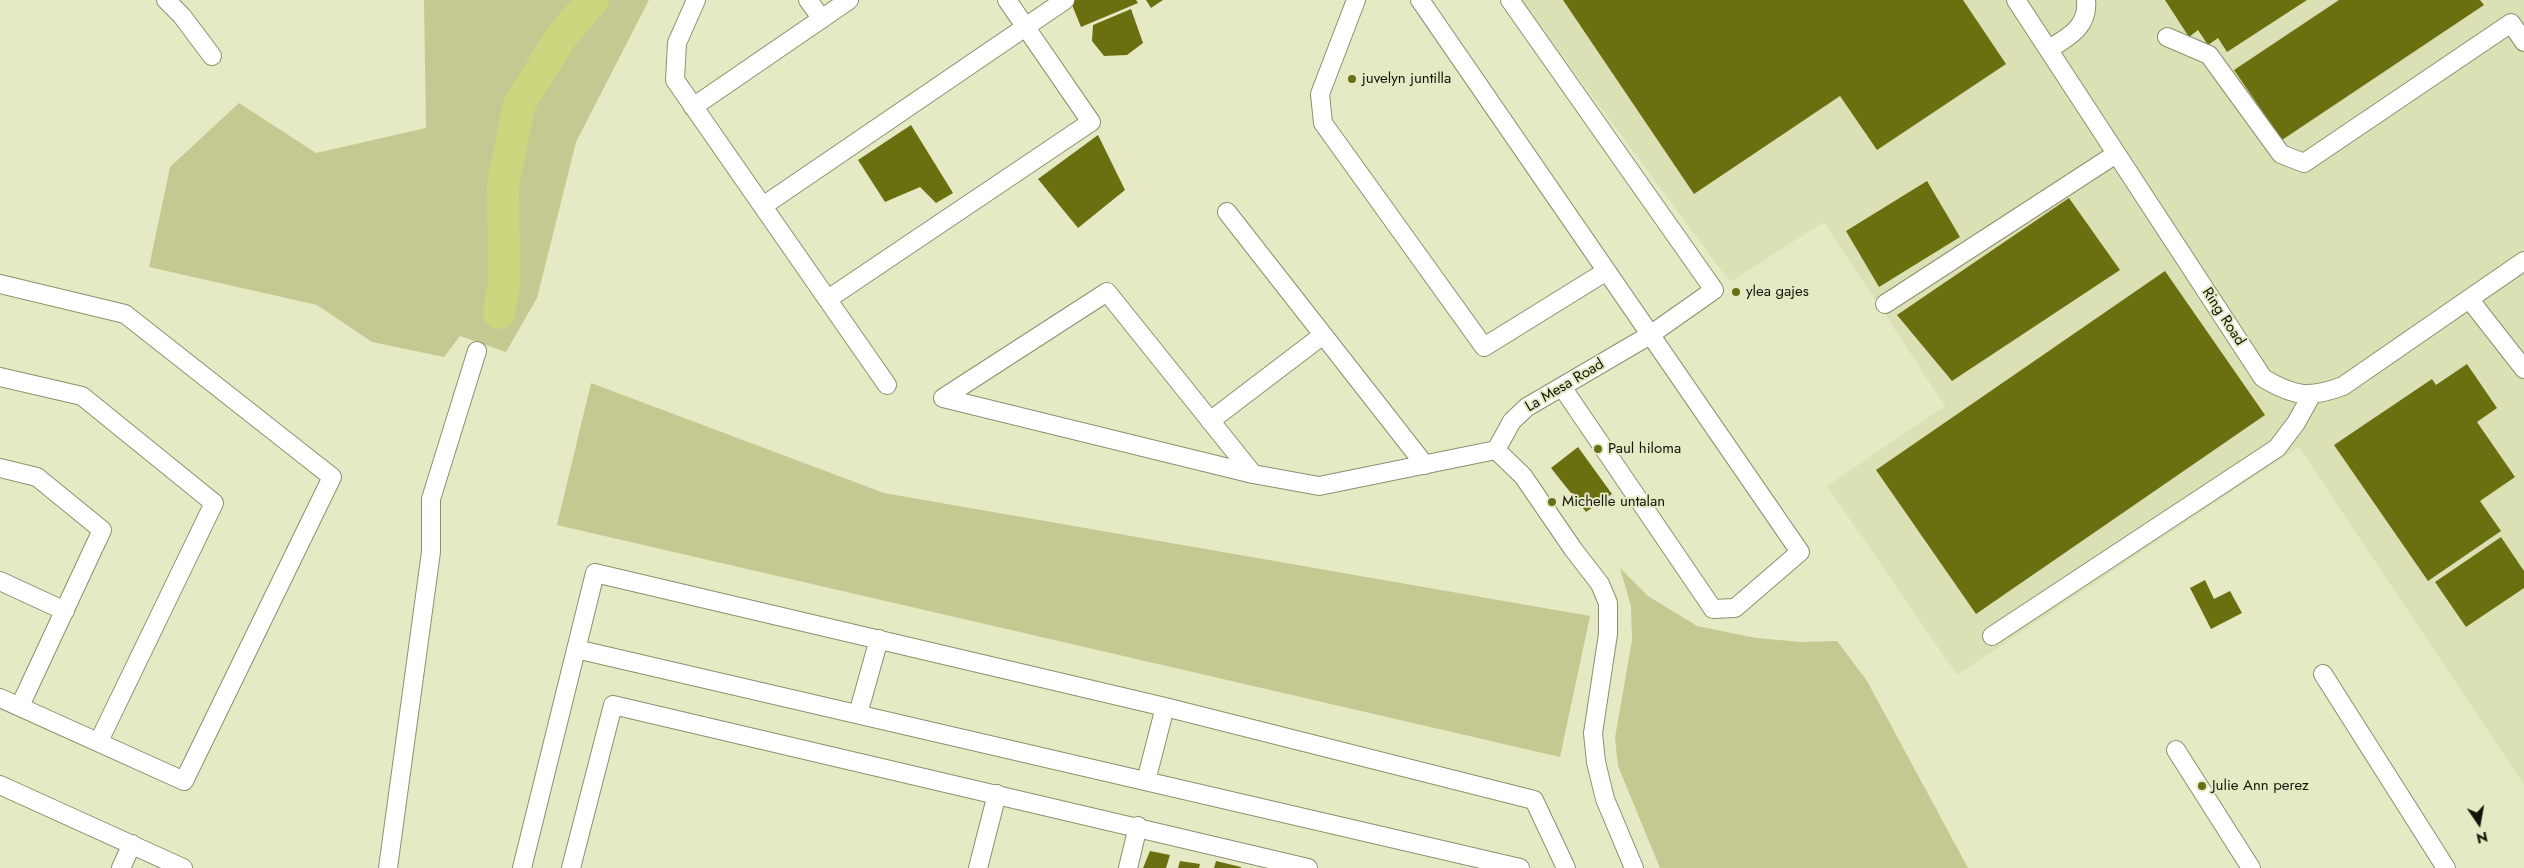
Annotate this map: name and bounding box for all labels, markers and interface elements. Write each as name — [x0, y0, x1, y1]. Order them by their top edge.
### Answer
place label: juvelyn juntilla — [1362, 70, 1451, 88]
marker: juvelyn juntilla — [1346, 73, 1358, 85]
place label: ylea gajes — [1746, 283, 1809, 301]
street label: Ring Road — [2198, 285, 2248, 349]
marker: ylea gajes — [1730, 286, 1742, 298]
street label: La Mesa Road — [1522, 356, 1608, 416]
place label: Paul hiloma — [1608, 440, 1681, 458]
marker: Paul hiloma — [1592, 443, 1604, 455]
place label: Michelle untalan — [1562, 493, 1665, 511]
marker: Michelle untalan — [1546, 496, 1558, 508]
place label: Julie Ann perez — [2212, 777, 2309, 795]
marker: Julie Ann perez — [2196, 780, 2208, 792]
north arrow — [2454, 798, 2504, 848]
text: N — [2475, 827, 2490, 849]

